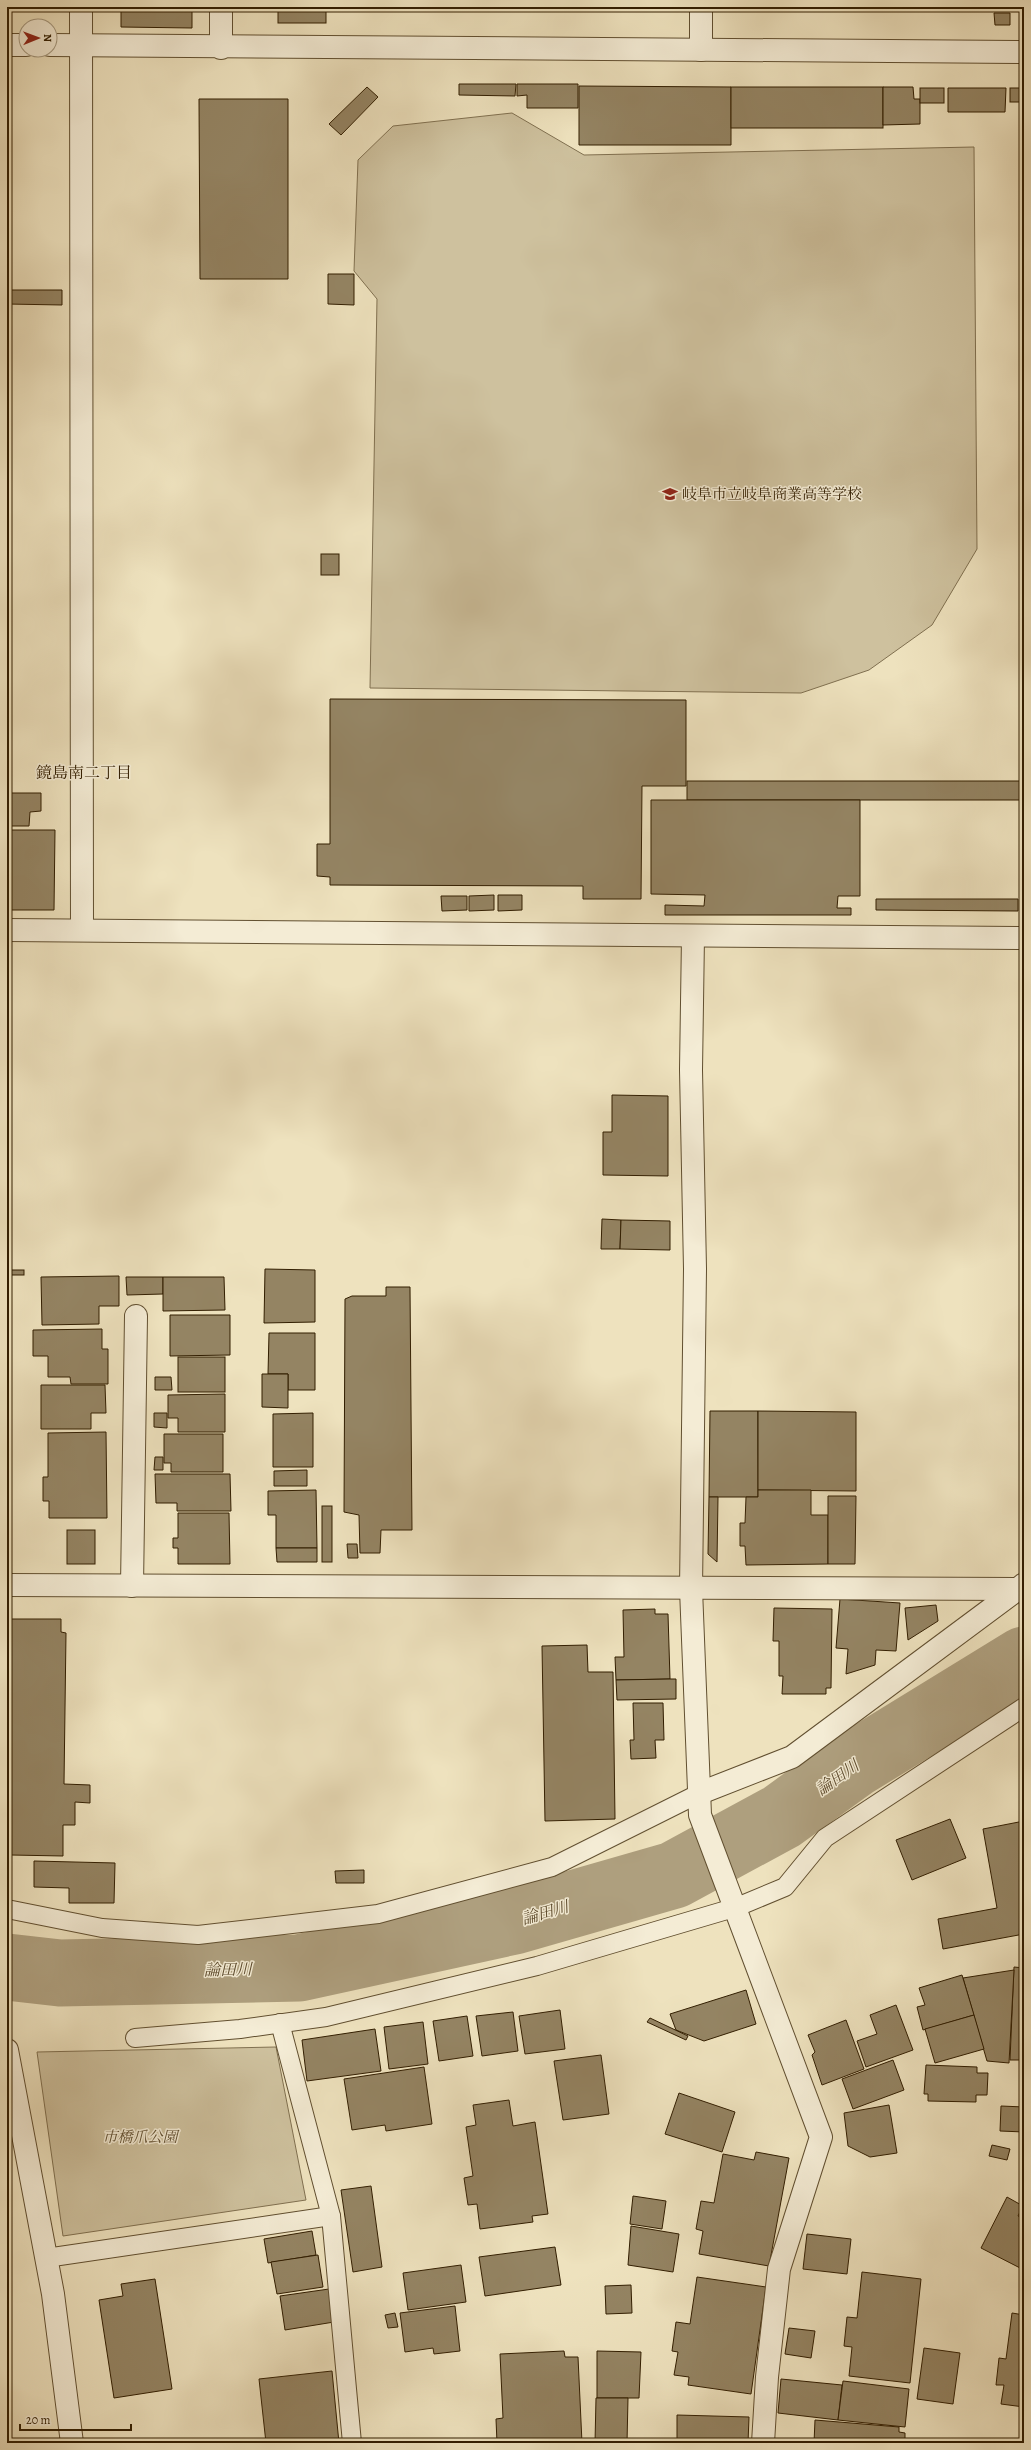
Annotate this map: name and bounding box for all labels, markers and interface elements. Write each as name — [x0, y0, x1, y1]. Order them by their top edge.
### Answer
north arrow — [18, 18, 58, 58]
text: N — [40, 34, 55, 42]
place label: 岐阜市立岐阜商業高等学校 — [682, 484, 862, 504]
school or university icon: 岐阜市立岐阜商業高等学校 — [661, 485, 679, 503]
district label: 鏡島南二丁目 — [36, 762, 132, 784]
water label: 論田川 — [812, 1754, 865, 1801]
water label: 論田川 — [519, 1895, 573, 1930]
water label: 論田川 — [204, 1959, 254, 1981]
park label: 市橋爪公園 — [102, 2127, 180, 2147]
scale bar — [20, 2406, 131, 2432]
text: 20 m — [26, 2412, 50, 2428]

